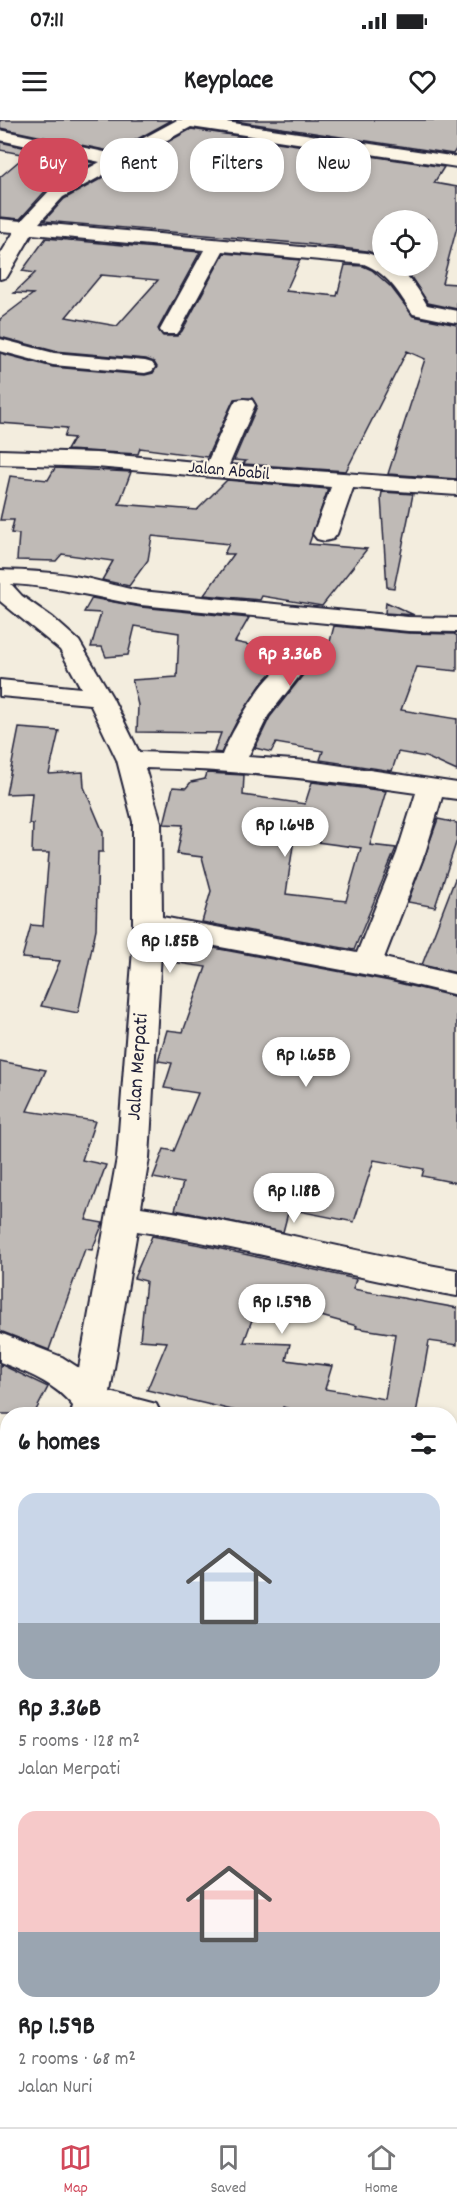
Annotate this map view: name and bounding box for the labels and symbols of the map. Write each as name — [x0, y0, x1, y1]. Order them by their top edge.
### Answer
street label: Jalan Ababil — [187, 456, 271, 488]
pin: Rp 3.36B — [228, 636, 352, 687]
pin: Rp 1.64B — [223, 807, 347, 858]
pin: Rp 1.85B — [108, 923, 232, 974]
street label: Jalan Merpati — [120, 1012, 158, 1122]
pin: Rp 1.65B — [244, 1037, 368, 1088]
pin: Rp 1.18B — [232, 1173, 356, 1224]
pin: Rp 1.59B — [220, 1284, 344, 1335]

